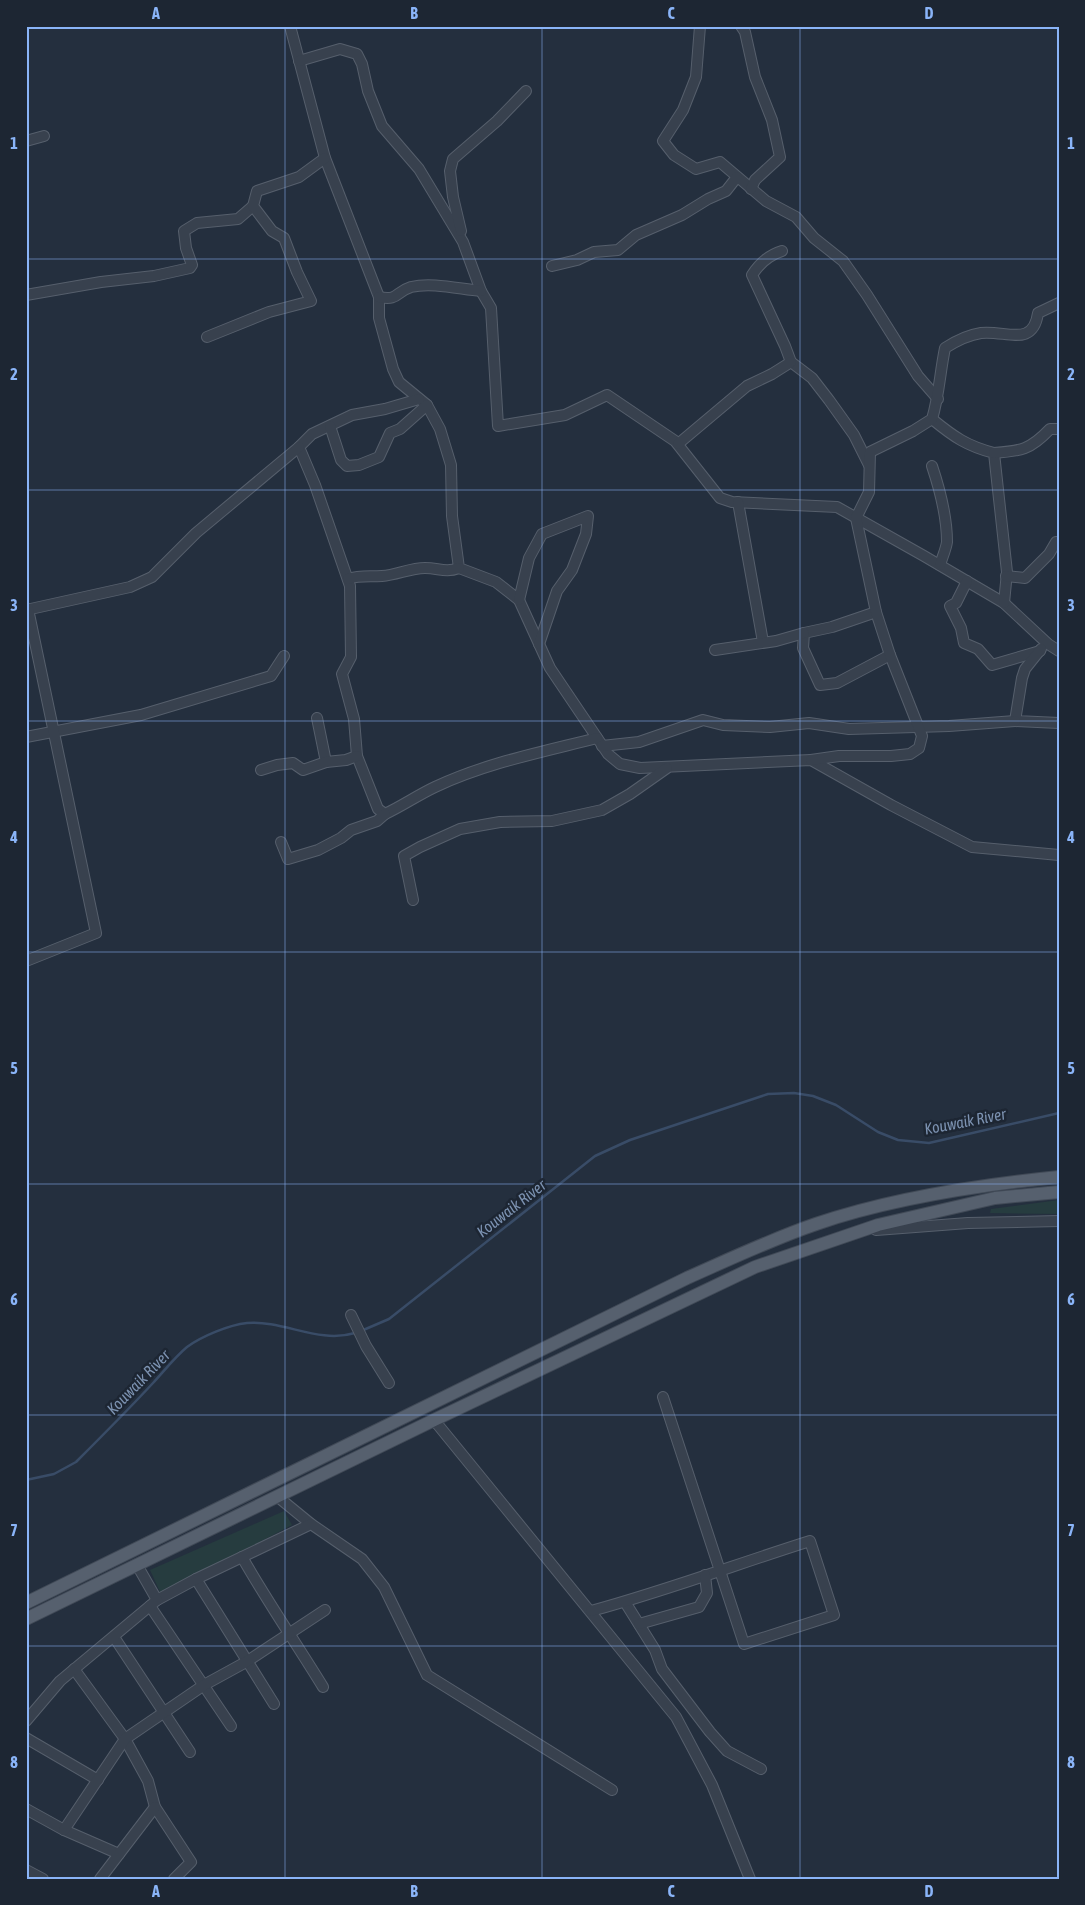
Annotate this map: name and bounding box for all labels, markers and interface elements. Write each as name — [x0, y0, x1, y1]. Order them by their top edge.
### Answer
text: A — [151, 4, 160, 22]
text: B — [410, 4, 418, 22]
text: C — [667, 4, 675, 22]
text: D — [925, 4, 934, 22]
text: 1 — [10, 134, 18, 152]
text: 1 — [1067, 134, 1075, 152]
text: 2 — [10, 365, 18, 383]
text: 2 — [1067, 365, 1075, 383]
text: 3 — [10, 596, 18, 614]
text: 3 — [1067, 596, 1075, 614]
text: 4 — [9, 828, 18, 846]
text: 4 — [1066, 828, 1075, 846]
text: 5 — [10, 1059, 18, 1077]
text: 5 — [1067, 1059, 1075, 1077]
water label: Kouwaik River — [923, 1104, 1009, 1138]
water label: Kouwaik River — [473, 1175, 550, 1241]
text: 6 — [10, 1290, 18, 1308]
text: 6 — [1067, 1290, 1075, 1308]
water label: Kouwaik River — [103, 1345, 174, 1418]
text: 7 — [10, 1521, 18, 1539]
text: 7 — [1067, 1521, 1075, 1539]
text: 8 — [10, 1753, 18, 1771]
text: 8 — [1067, 1753, 1075, 1771]
text: A — [151, 1882, 160, 1900]
text: B — [410, 1882, 418, 1900]
text: C — [667, 1882, 675, 1900]
text: D — [925, 1882, 934, 1900]

